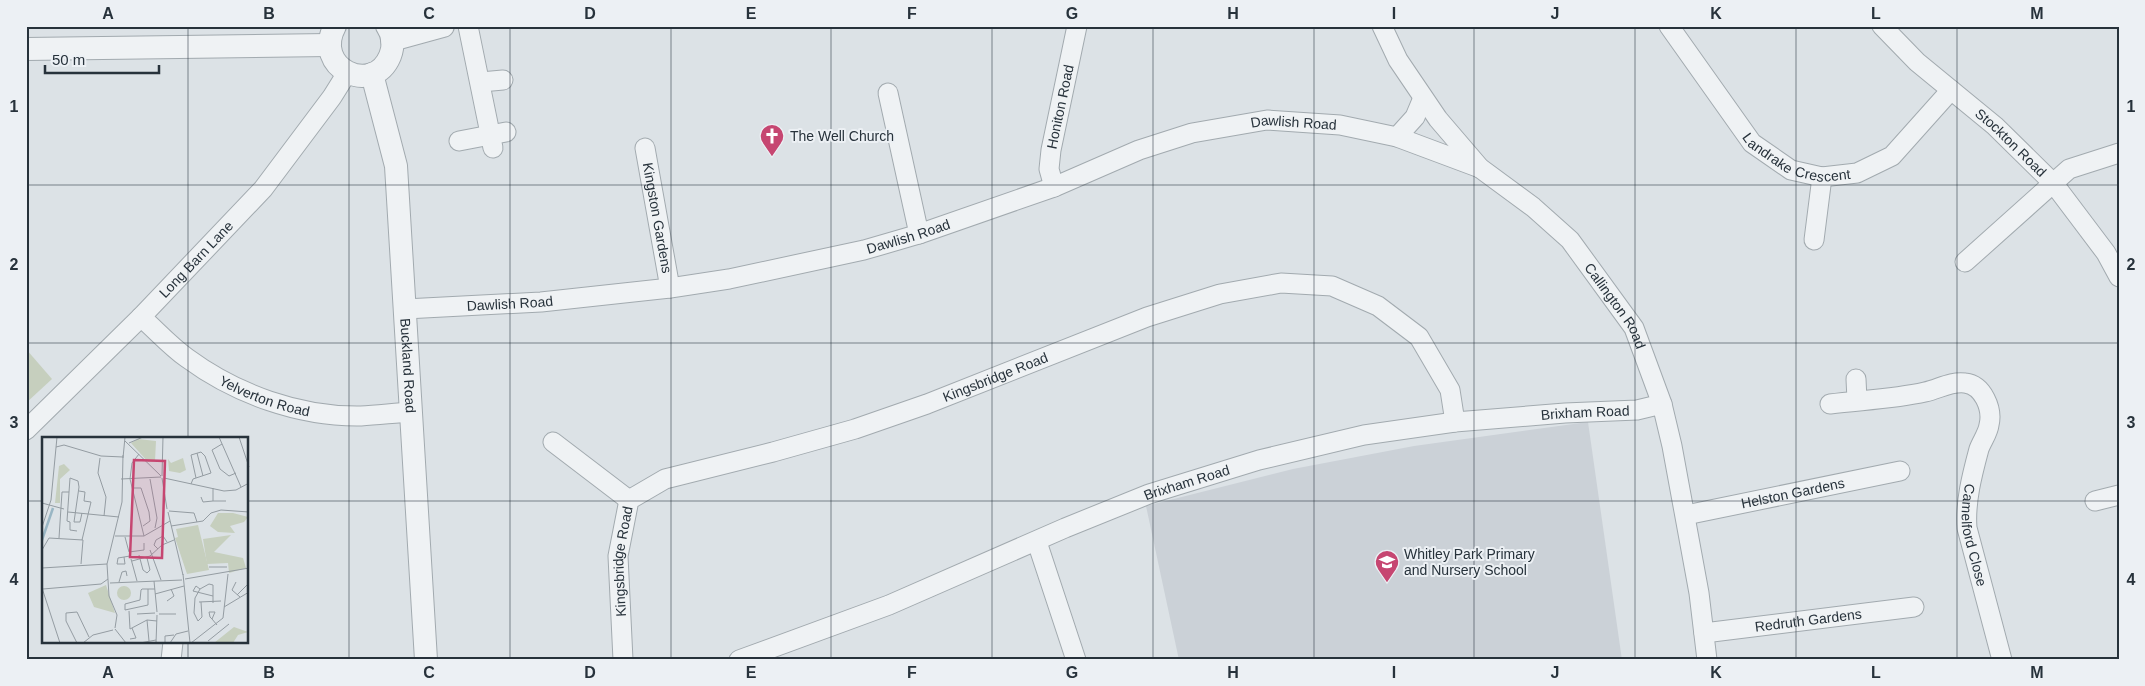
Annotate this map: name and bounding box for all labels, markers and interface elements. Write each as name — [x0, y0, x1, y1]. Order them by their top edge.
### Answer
text: A — [102, 5, 114, 22]
text: B — [263, 5, 275, 22]
text: C — [423, 5, 435, 22]
text: D — [584, 5, 596, 22]
text: E — [746, 5, 757, 22]
text: F — [907, 5, 917, 22]
text: G — [1066, 5, 1078, 22]
text: H — [1227, 5, 1239, 22]
text: I — [1392, 5, 1396, 22]
text: J — [1551, 5, 1559, 22]
text: K — [1710, 5, 1722, 22]
text: L — [1871, 5, 1881, 22]
text: M — [2030, 5, 2044, 22]
scale bar — [45, 42, 159, 74]
text: 50 m — [52, 51, 85, 68]
street label: Honiton Road — [1043, 63, 1077, 150]
text: 1 — [10, 98, 19, 115]
text: 1 — [2127, 98, 2136, 115]
street label: Stockton Road — [1972, 105, 2050, 180]
street label: Dawlish Road — [1249, 112, 1337, 133]
church icon: The Well Church — [759, 123, 785, 157]
place label: The Well Church — [790, 128, 894, 144]
street label: Landrake Crescent — [1739, 130, 1851, 185]
street label: Kingston Gardens — [640, 161, 675, 275]
street label: Dawlish Road — [865, 216, 952, 257]
street label: Long Barn Lane — [156, 217, 236, 301]
text: 2 — [10, 256, 19, 273]
text: 2 — [2127, 256, 2136, 273]
street label: Callington Road — [1581, 260, 1649, 351]
street label: Dawlish Road — [466, 293, 554, 314]
street label: Buckland Road — [397, 318, 419, 413]
street label: Kingsbridge Road — [941, 349, 1050, 405]
street label: Yelverton Road — [217, 372, 311, 419]
street label: Brixham Road — [1540, 402, 1630, 423]
text: 3 — [10, 414, 19, 431]
text: 3 — [2127, 414, 2136, 431]
inset map — [42, 437, 249, 644]
street label: Brixham Road — [1141, 462, 1232, 503]
street label: Helston Gardens — [1740, 475, 1846, 511]
street label: Camelford Close — [1959, 482, 1990, 588]
street label: Kingsbridge Road — [610, 505, 636, 617]
place label: Whitley Park Primary and Nursery School — [1404, 546, 1535, 578]
school or university icon: Whitley Park Primary and Nursery School — [1374, 549, 1400, 583]
text: 4 — [10, 571, 19, 588]
text: 4 — [2127, 571, 2136, 588]
street label: Redruth Gardens — [1754, 606, 1863, 635]
text: A — [102, 664, 114, 681]
text: B — [263, 664, 275, 681]
text: C — [423, 664, 435, 681]
text: D — [584, 664, 596, 681]
text: E — [746, 664, 757, 681]
text: F — [907, 664, 917, 681]
text: G — [1066, 664, 1078, 681]
text: H — [1227, 664, 1239, 681]
text: I — [1392, 664, 1396, 681]
text: J — [1551, 664, 1559, 681]
text: K — [1710, 664, 1722, 681]
text: L — [1871, 664, 1881, 681]
text: M — [2030, 664, 2044, 681]

